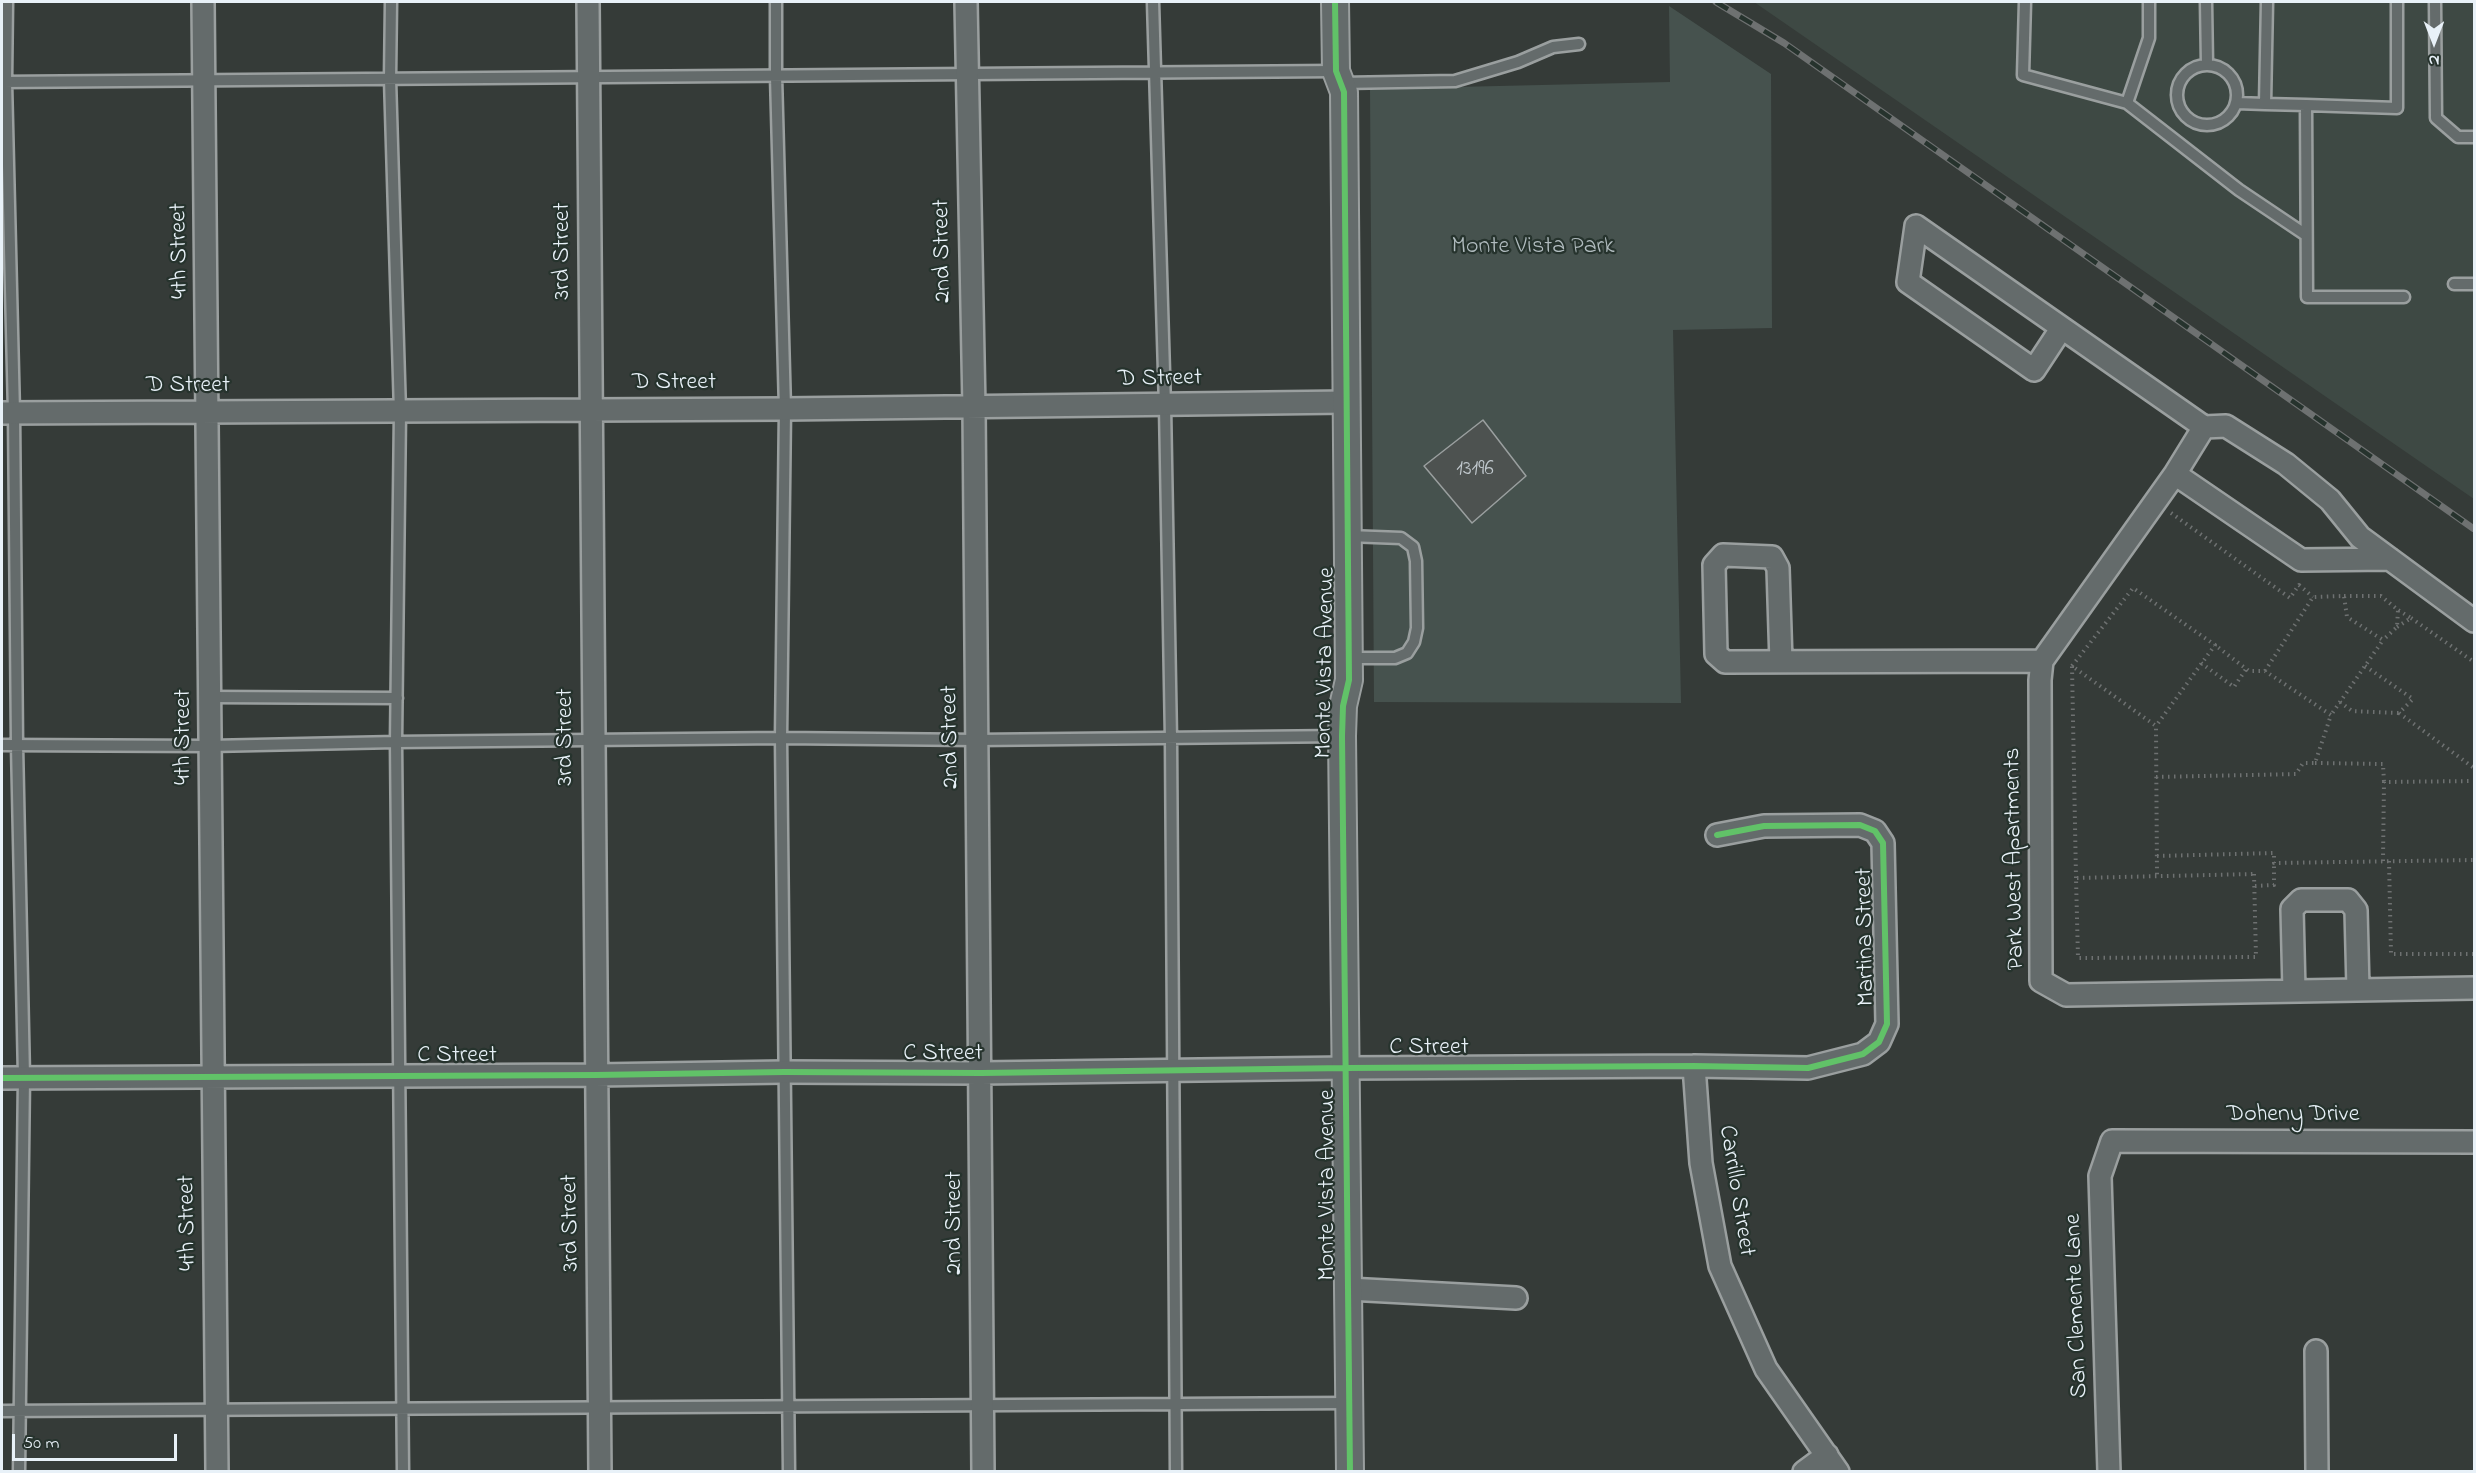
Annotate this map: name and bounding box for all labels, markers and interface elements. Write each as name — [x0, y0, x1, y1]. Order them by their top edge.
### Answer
north arrow — [2404, 12, 2464, 72]
text: N — [2429, 48, 2439, 72]
street label: 2nd Street — [929, 199, 959, 303]
street label: 3rd Street — [550, 202, 578, 300]
street label: 4th Street — [166, 203, 196, 299]
park label: Monte Vista Park — [1451, 234, 1615, 262]
street label: D Street — [1118, 365, 1202, 395]
street label: D Street — [632, 370, 716, 398]
street label: D Street — [146, 373, 230, 401]
house number: 13196 — [1456, 458, 1494, 484]
street label: Monte Vista Avenue — [1311, 567, 1343, 759]
street label: 2nd Street — [937, 685, 967, 789]
street label: 3rd Street — [553, 688, 581, 786]
street label: 4th Street — [171, 689, 199, 785]
street label: Park West Apartments — [2000, 747, 2032, 971]
street label: Martina Street — [1851, 867, 1883, 1007]
street label: C Street — [1389, 1035, 1469, 1063]
street label: C Street — [903, 1041, 983, 1069]
street label: C Street — [417, 1043, 497, 1071]
street label: Monte Vista Avenue — [1315, 1089, 1343, 1281]
street label: Doheny Drive — [2227, 1102, 2359, 1130]
street label: Carrillo Street — [1710, 1123, 1760, 1259]
street label: 2nd Street — [942, 1171, 970, 1275]
street label: 3rd Street — [557, 1174, 587, 1272]
street label: 4th Street — [174, 1175, 204, 1271]
street label: San Clemente Lane — [2060, 1213, 2096, 1399]
scale bar — [15, 1422, 180, 1460]
text: 50 m — [23, 1431, 60, 1457]

